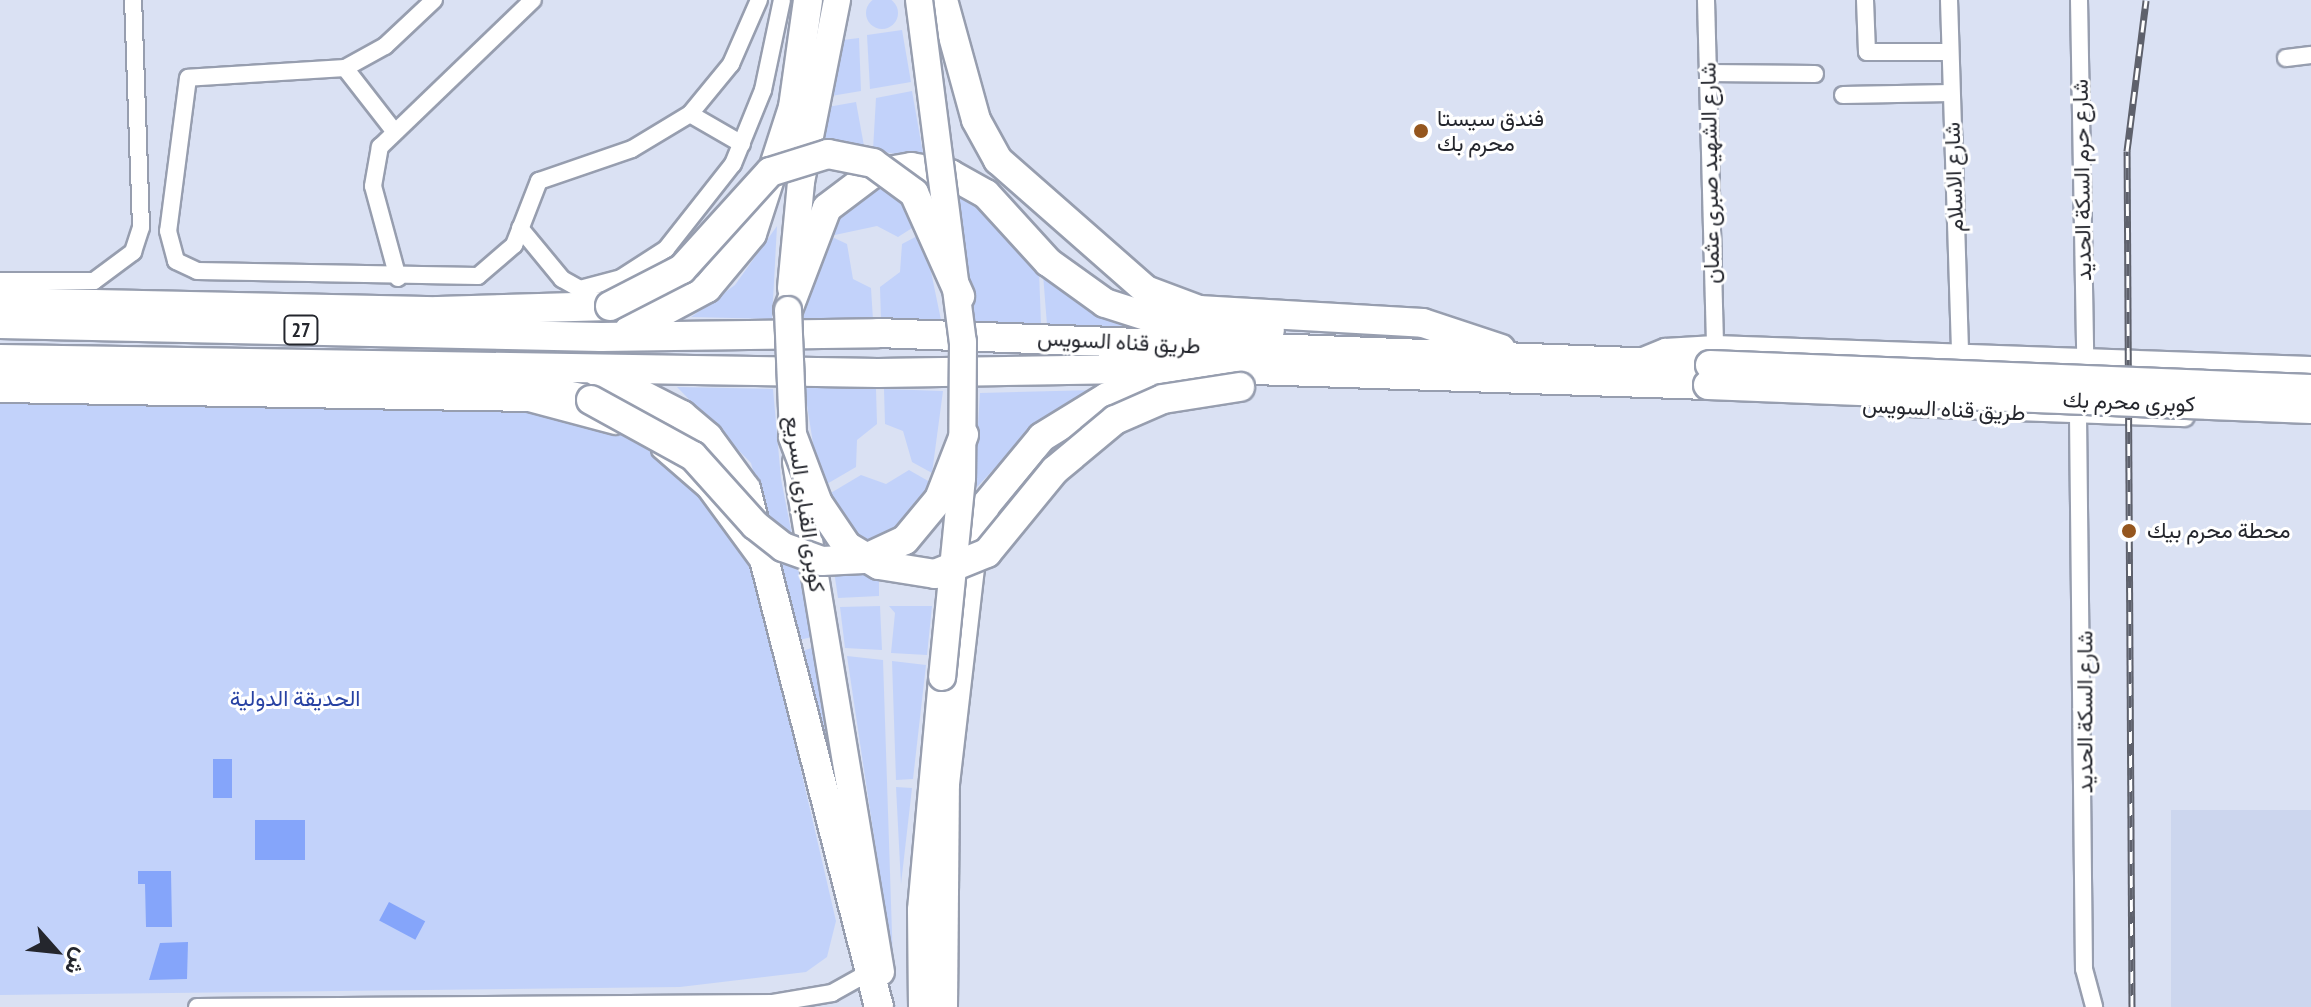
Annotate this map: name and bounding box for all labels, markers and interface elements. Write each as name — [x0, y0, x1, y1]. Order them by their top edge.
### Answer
street label: شارع الشهيد صبرى عثمان — [1695, 62, 1725, 284]
street label: شارع حرم السكة الحديد — [2067, 79, 2097, 281]
place label: فندق سيستا محرم بك — [1437, 105, 1544, 156]
street label: شارع الاسلام — [1939, 121, 1969, 233]
marker: فندق سيستا محرم بك — [1412, 122, 1430, 140]
road number: 27 — [283, 314, 319, 346]
street label: طريق قناه السويس — [1037, 325, 1201, 359]
street label: كوبرى محرم بك — [2062, 386, 2196, 418]
street label: طريق قناه السويس — [1862, 392, 2026, 426]
street label: كوبرى القبارى السريع — [780, 414, 830, 594]
place label: محطة محرم بيك — [2147, 518, 2290, 544]
marker: محطة محرم بيك — [2118, 520, 2140, 542]
street label: شارع السكة الحديد — [2072, 631, 2098, 793]
park label: الحديقة الدولية — [230, 686, 360, 712]
north arrow — [16, 911, 96, 991]
text: ش — [59, 944, 96, 980]

